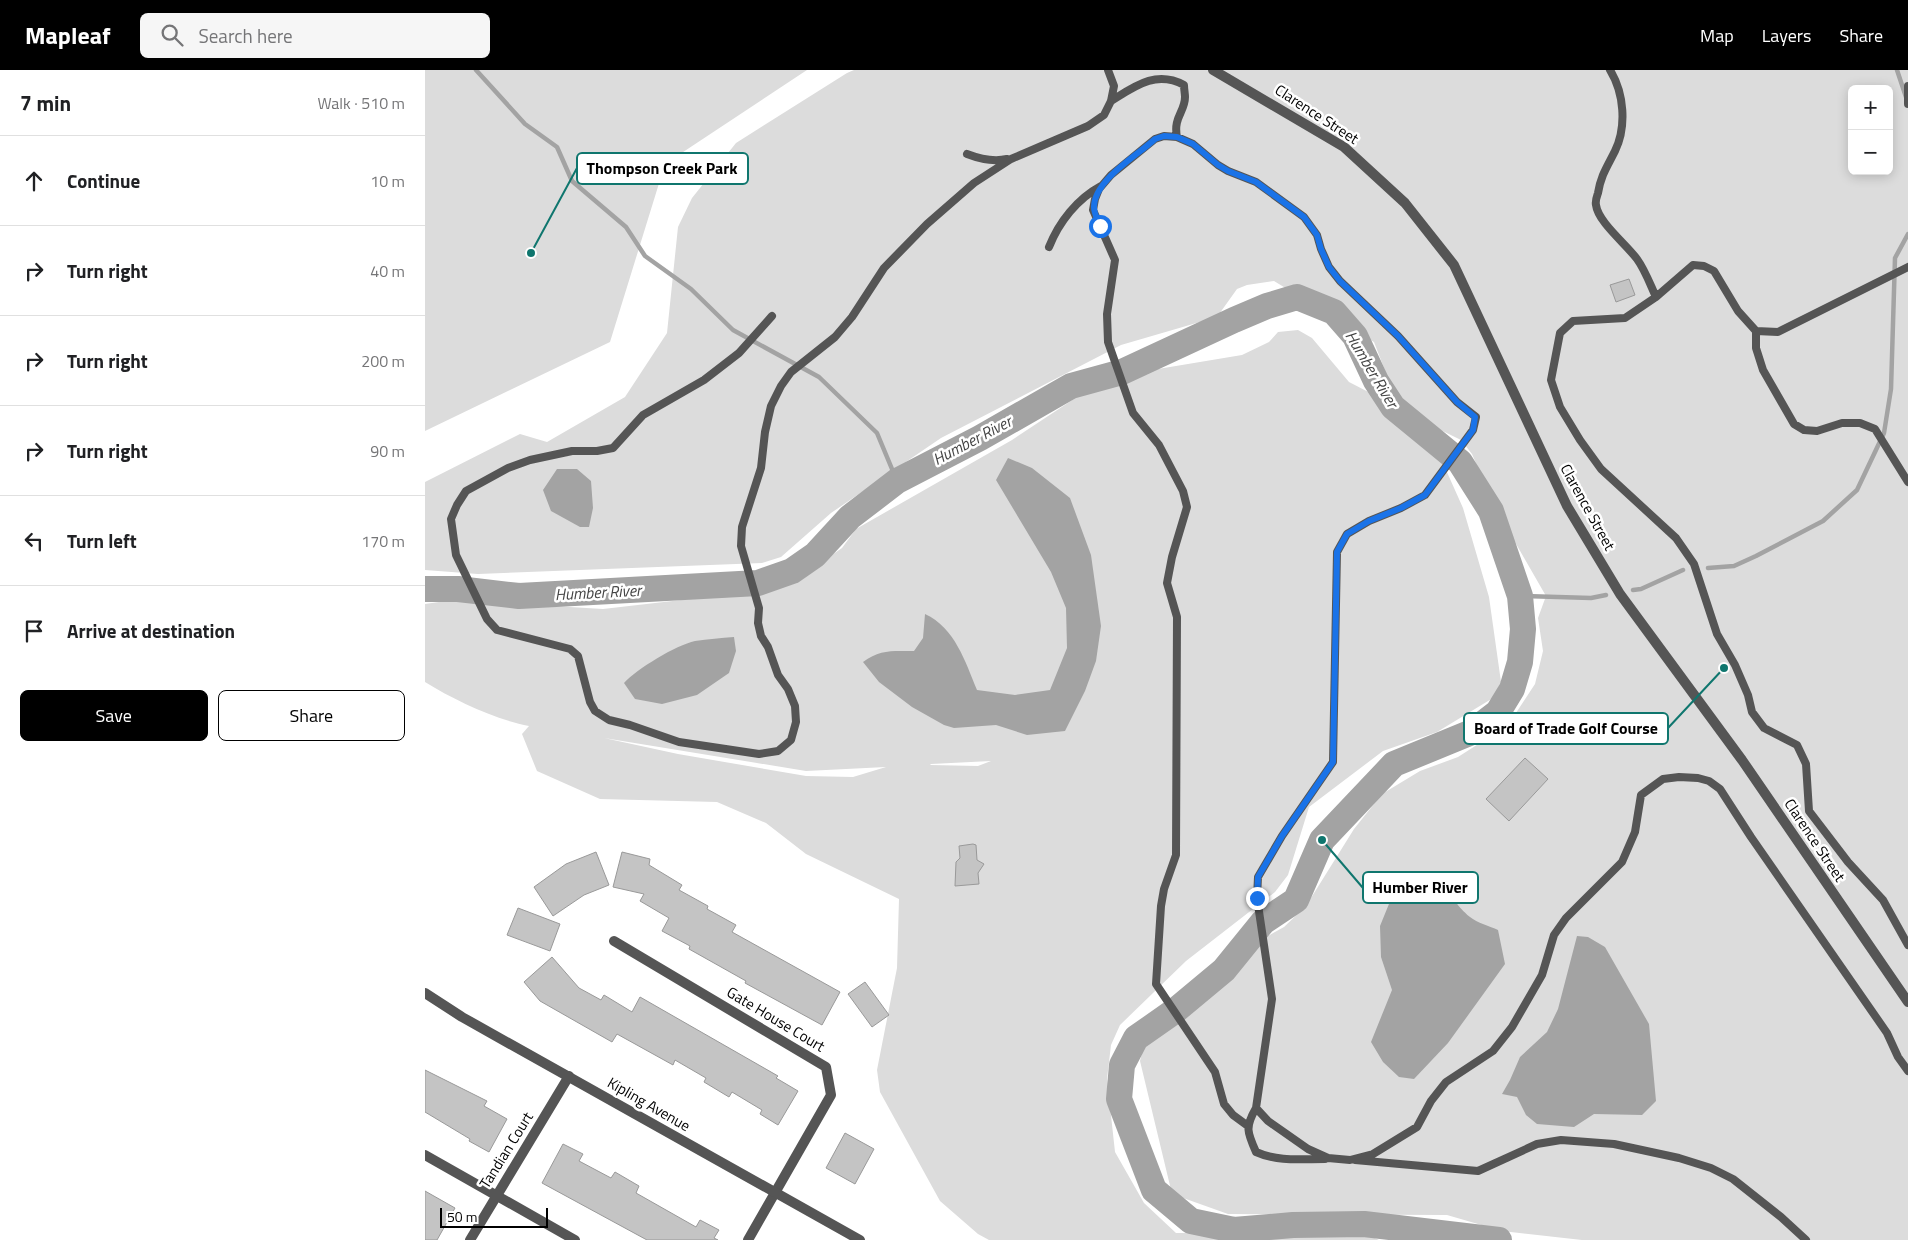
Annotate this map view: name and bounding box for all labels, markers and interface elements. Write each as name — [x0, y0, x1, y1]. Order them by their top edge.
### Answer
search box — [140, 13, 490, 58]
text: Mapleaf — [25, 17, 110, 53]
icon: search — [158, 21, 186, 49]
text: Search here — [198, 21, 293, 50]
text: Map — [1700, 22, 1734, 49]
text: Layers — [1762, 22, 1811, 49]
text: Share — [1839, 22, 1883, 49]
street label: Clarence Street — [1271, 78, 1364, 150]
map controls — [1848, 85, 1893, 175]
button: + — [1848, 85, 1893, 130]
text: 7 min — [20, 87, 71, 119]
text: Walk · 510 m — [317, 91, 405, 115]
button: − — [1848, 130, 1893, 175]
callout: Thompson Creek Park — [577, 153, 748, 184]
text: Thompson Creek Park — [587, 156, 738, 180]
text: Continue — [67, 166, 140, 195]
icon: ahead — [20, 167, 48, 195]
text: 10 m — [370, 169, 405, 193]
route start — [1089, 215, 1112, 238]
text: Turn right — [67, 256, 148, 285]
icon: right — [20, 257, 48, 285]
text: 40 m — [370, 259, 405, 283]
water label: Humber River — [1340, 326, 1405, 414]
text: Turn right — [67, 346, 148, 375]
icon: right — [20, 347, 48, 375]
text: 200 m — [361, 349, 405, 373]
water label: Humber River — [928, 408, 1017, 471]
text: Turn right — [67, 436, 148, 465]
icon: right — [20, 437, 48, 465]
text: 90 m — [370, 439, 405, 463]
street label: Clarence Street — [1555, 460, 1622, 555]
text: Turn left — [67, 526, 137, 555]
icon: left — [20, 527, 48, 555]
text: 170 m — [361, 529, 405, 553]
water label: Humber River — [554, 578, 644, 606]
text: Arrive at destination — [67, 616, 235, 645]
icon: arrive — [20, 617, 48, 645]
button: Save — [20, 690, 208, 741]
button: Share — [218, 690, 405, 741]
callout: Board of Trade Golf Course — [1464, 713, 1668, 744]
text: Board of Trade Golf Course — [1474, 716, 1658, 740]
street label: Clarence Street — [1779, 794, 1852, 887]
callout: Humber River — [1363, 872, 1478, 903]
text: Humber River — [1372, 875, 1468, 899]
route end — [1246, 887, 1269, 910]
street label: Gate House Court — [722, 981, 830, 1058]
street label: Kipling Avenue — [603, 1071, 695, 1137]
street label: Tandian Court — [473, 1107, 539, 1193]
scale bar — [440, 1205, 547, 1228]
text: 50 m — [447, 1206, 477, 1227]

